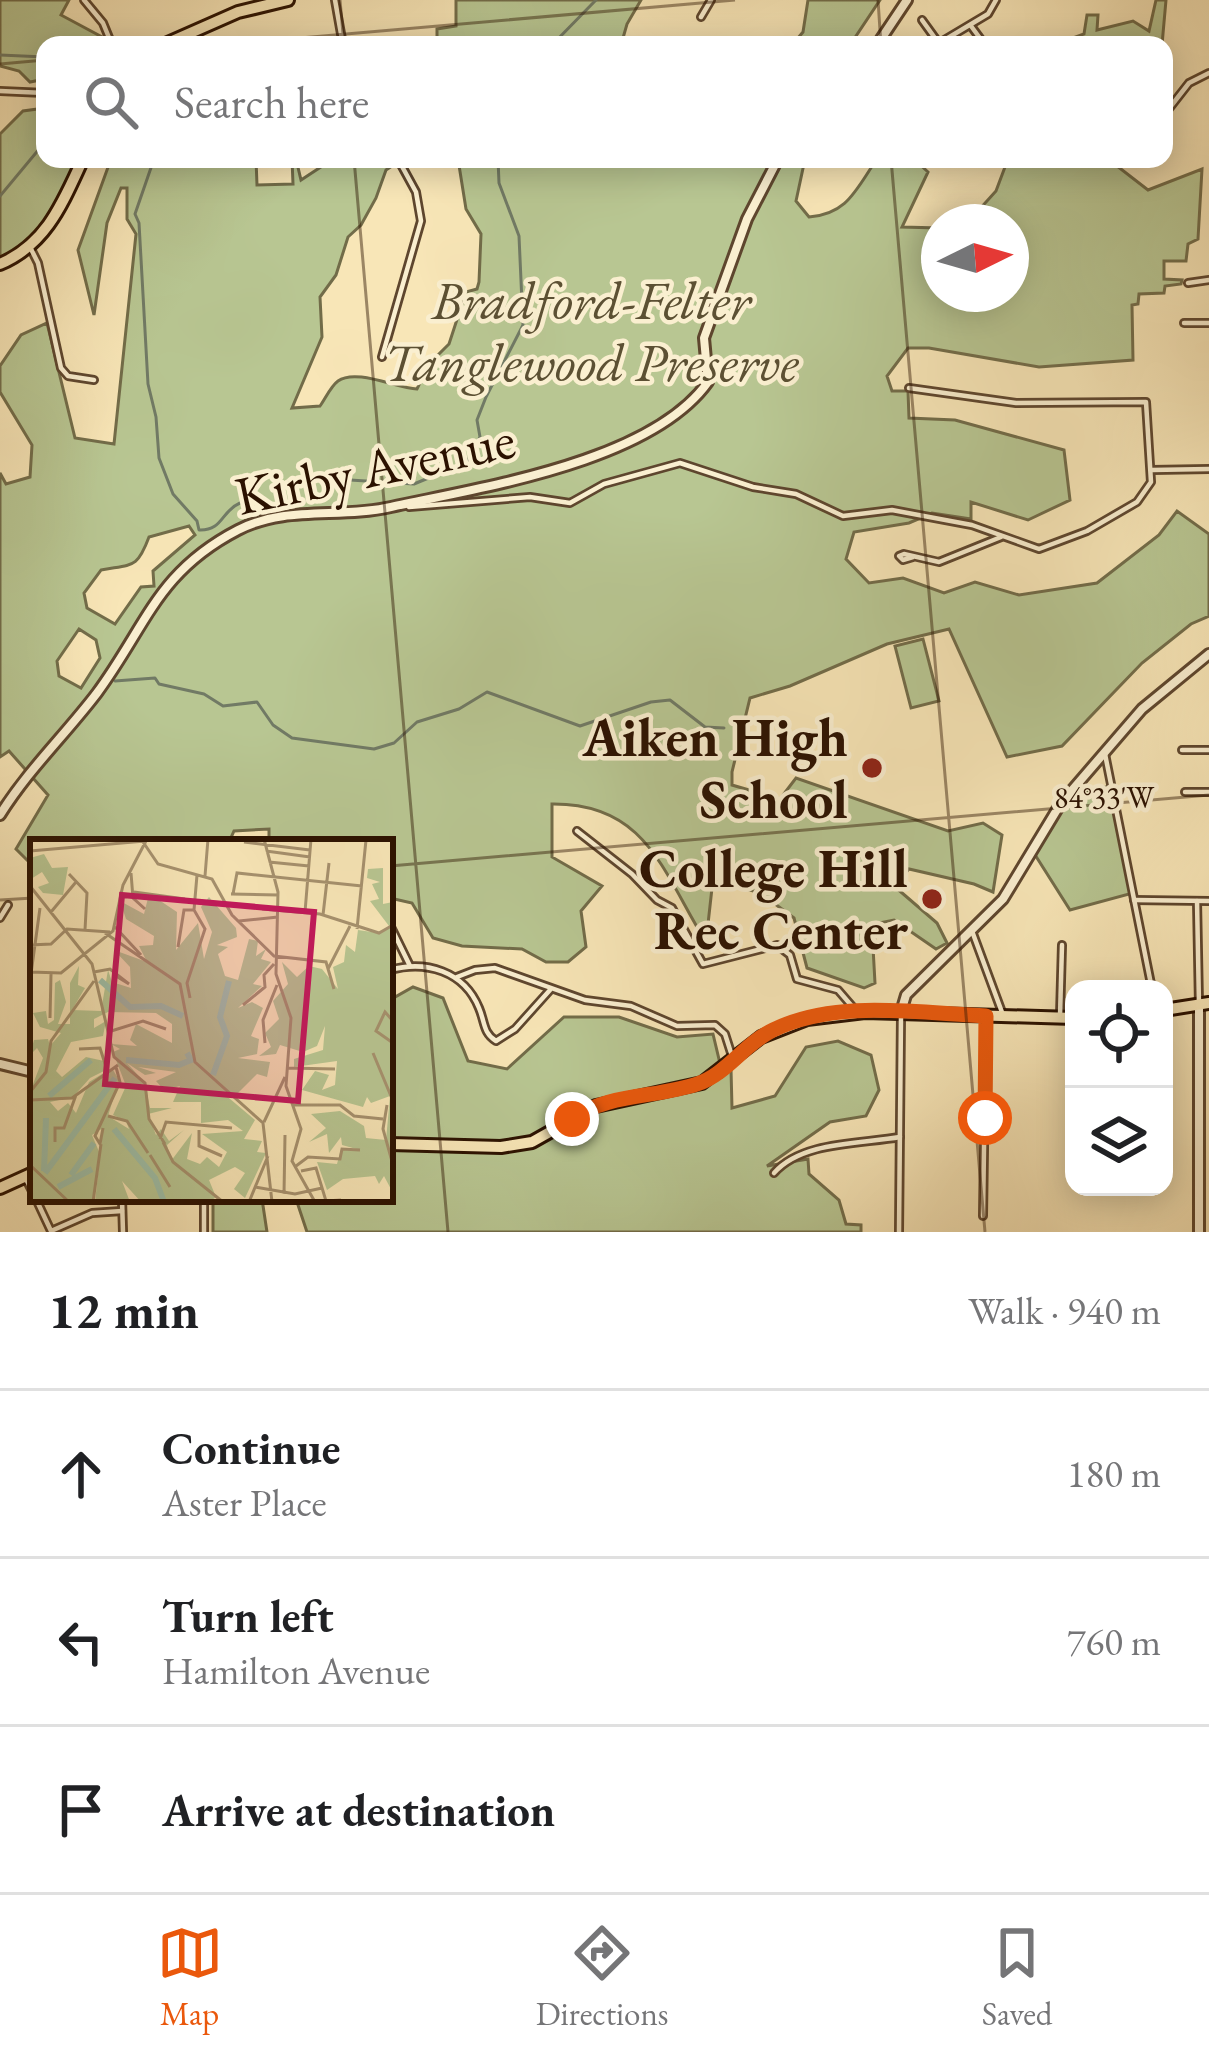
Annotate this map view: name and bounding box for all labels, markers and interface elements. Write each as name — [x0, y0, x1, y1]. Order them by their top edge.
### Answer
search box — [36, 36, 1173, 168]
icon: search — [78, 69, 144, 135]
text: Search here — [174, 73, 369, 131]
north arrow — [921, 204, 1029, 312]
park label: Bradford-Felter Tanglewood Preserve — [383, 265, 799, 397]
street label: Kirby Avenue — [229, 403, 521, 531]
place label: Aiken High School — [582, 702, 848, 834]
marker: Aiken High School — [859, 755, 885, 781]
text: 84°33'W — [1054, 778, 1154, 817]
place label: College Hill Rec Center — [639, 833, 909, 965]
inset map — [30, 839, 393, 1202]
marker: College Hill Rec Center — [919, 886, 945, 912]
map controls — [1065, 980, 1173, 1196]
button: locate — [1065, 980, 1173, 1088]
button: layers — [1065, 1088, 1173, 1196]
route start — [958, 1091, 1012, 1145]
route end — [545, 1092, 599, 1146]
text: 12 min — [48, 1277, 199, 1343]
text: Walk · 940 m — [968, 1285, 1161, 1336]
text: Continue — [162, 1419, 340, 1477]
icon: ahead — [48, 1441, 114, 1507]
text: 180 m — [1067, 1448, 1161, 1499]
text: Aster Place — [162, 1477, 327, 1528]
text: Turn left — [162, 1587, 334, 1645]
icon: left — [48, 1609, 114, 1675]
text: 760 m — [1067, 1616, 1161, 1667]
text: Hamilton Avenue — [162, 1645, 430, 1696]
icon: arrive — [48, 1777, 114, 1843]
text: Arrive at destination — [162, 1781, 555, 1839]
tab: Map — [157, 1920, 223, 2035]
tab: Directions — [536, 1920, 669, 2035]
tab: Saved — [982, 1920, 1052, 2035]

